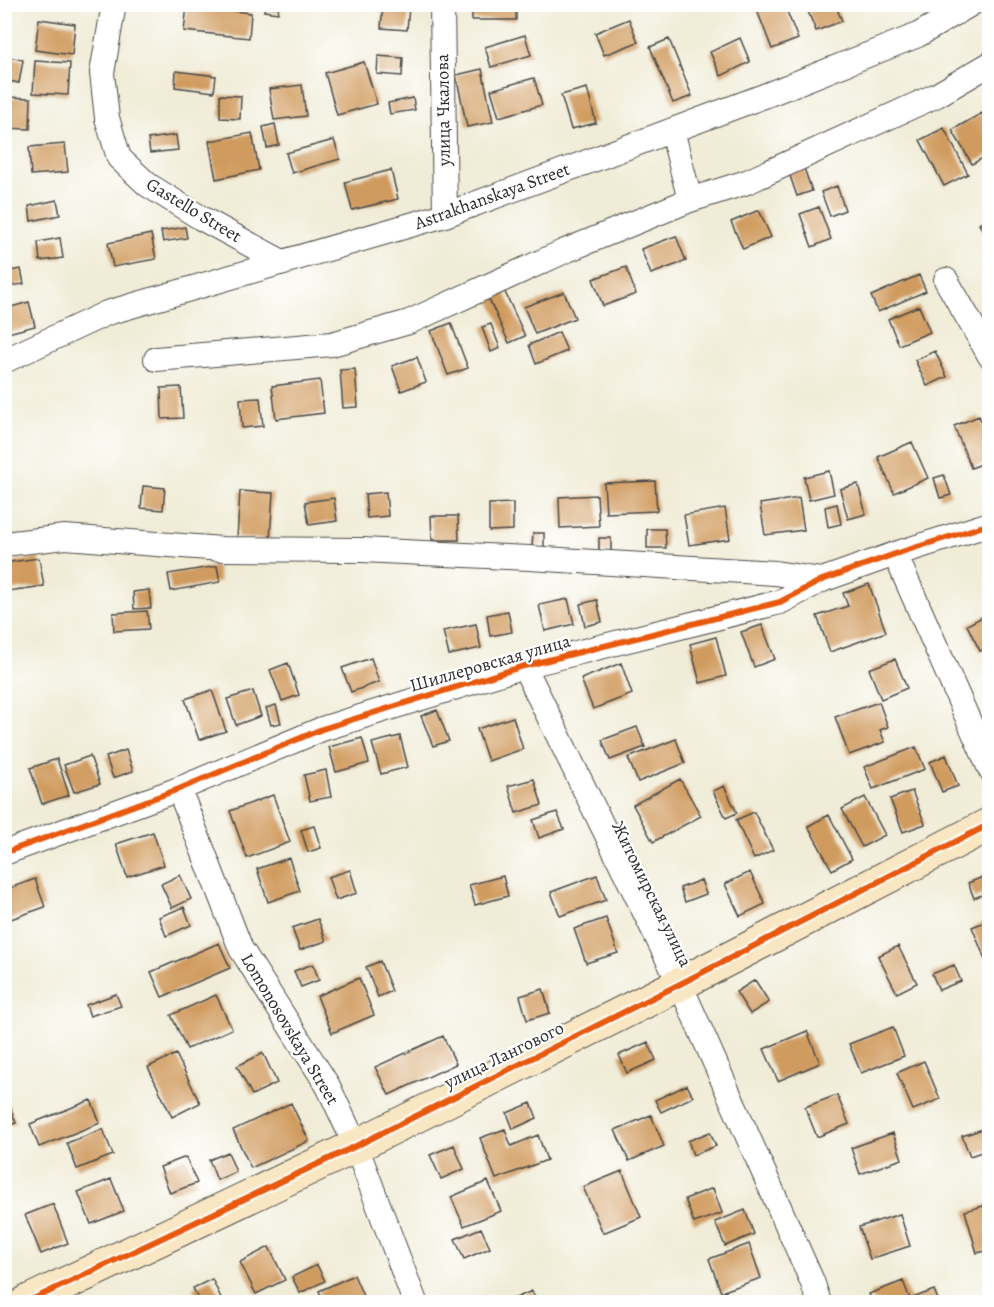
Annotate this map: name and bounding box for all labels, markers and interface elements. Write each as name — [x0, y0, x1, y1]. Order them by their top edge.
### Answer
street label: улица Чкалова — [430, 53, 456, 167]
street label: Astrakhanskaya Street — [410, 157, 573, 236]
street label: Gastello Street — [142, 172, 246, 248]
street label: Шиллеровская улица — [407, 628, 574, 697]
street label: Житомирская улица — [606, 817, 698, 972]
street label: Lomonosovskaya Street — [235, 949, 345, 1109]
street label: улица Лангового — [439, 1016, 568, 1095]

